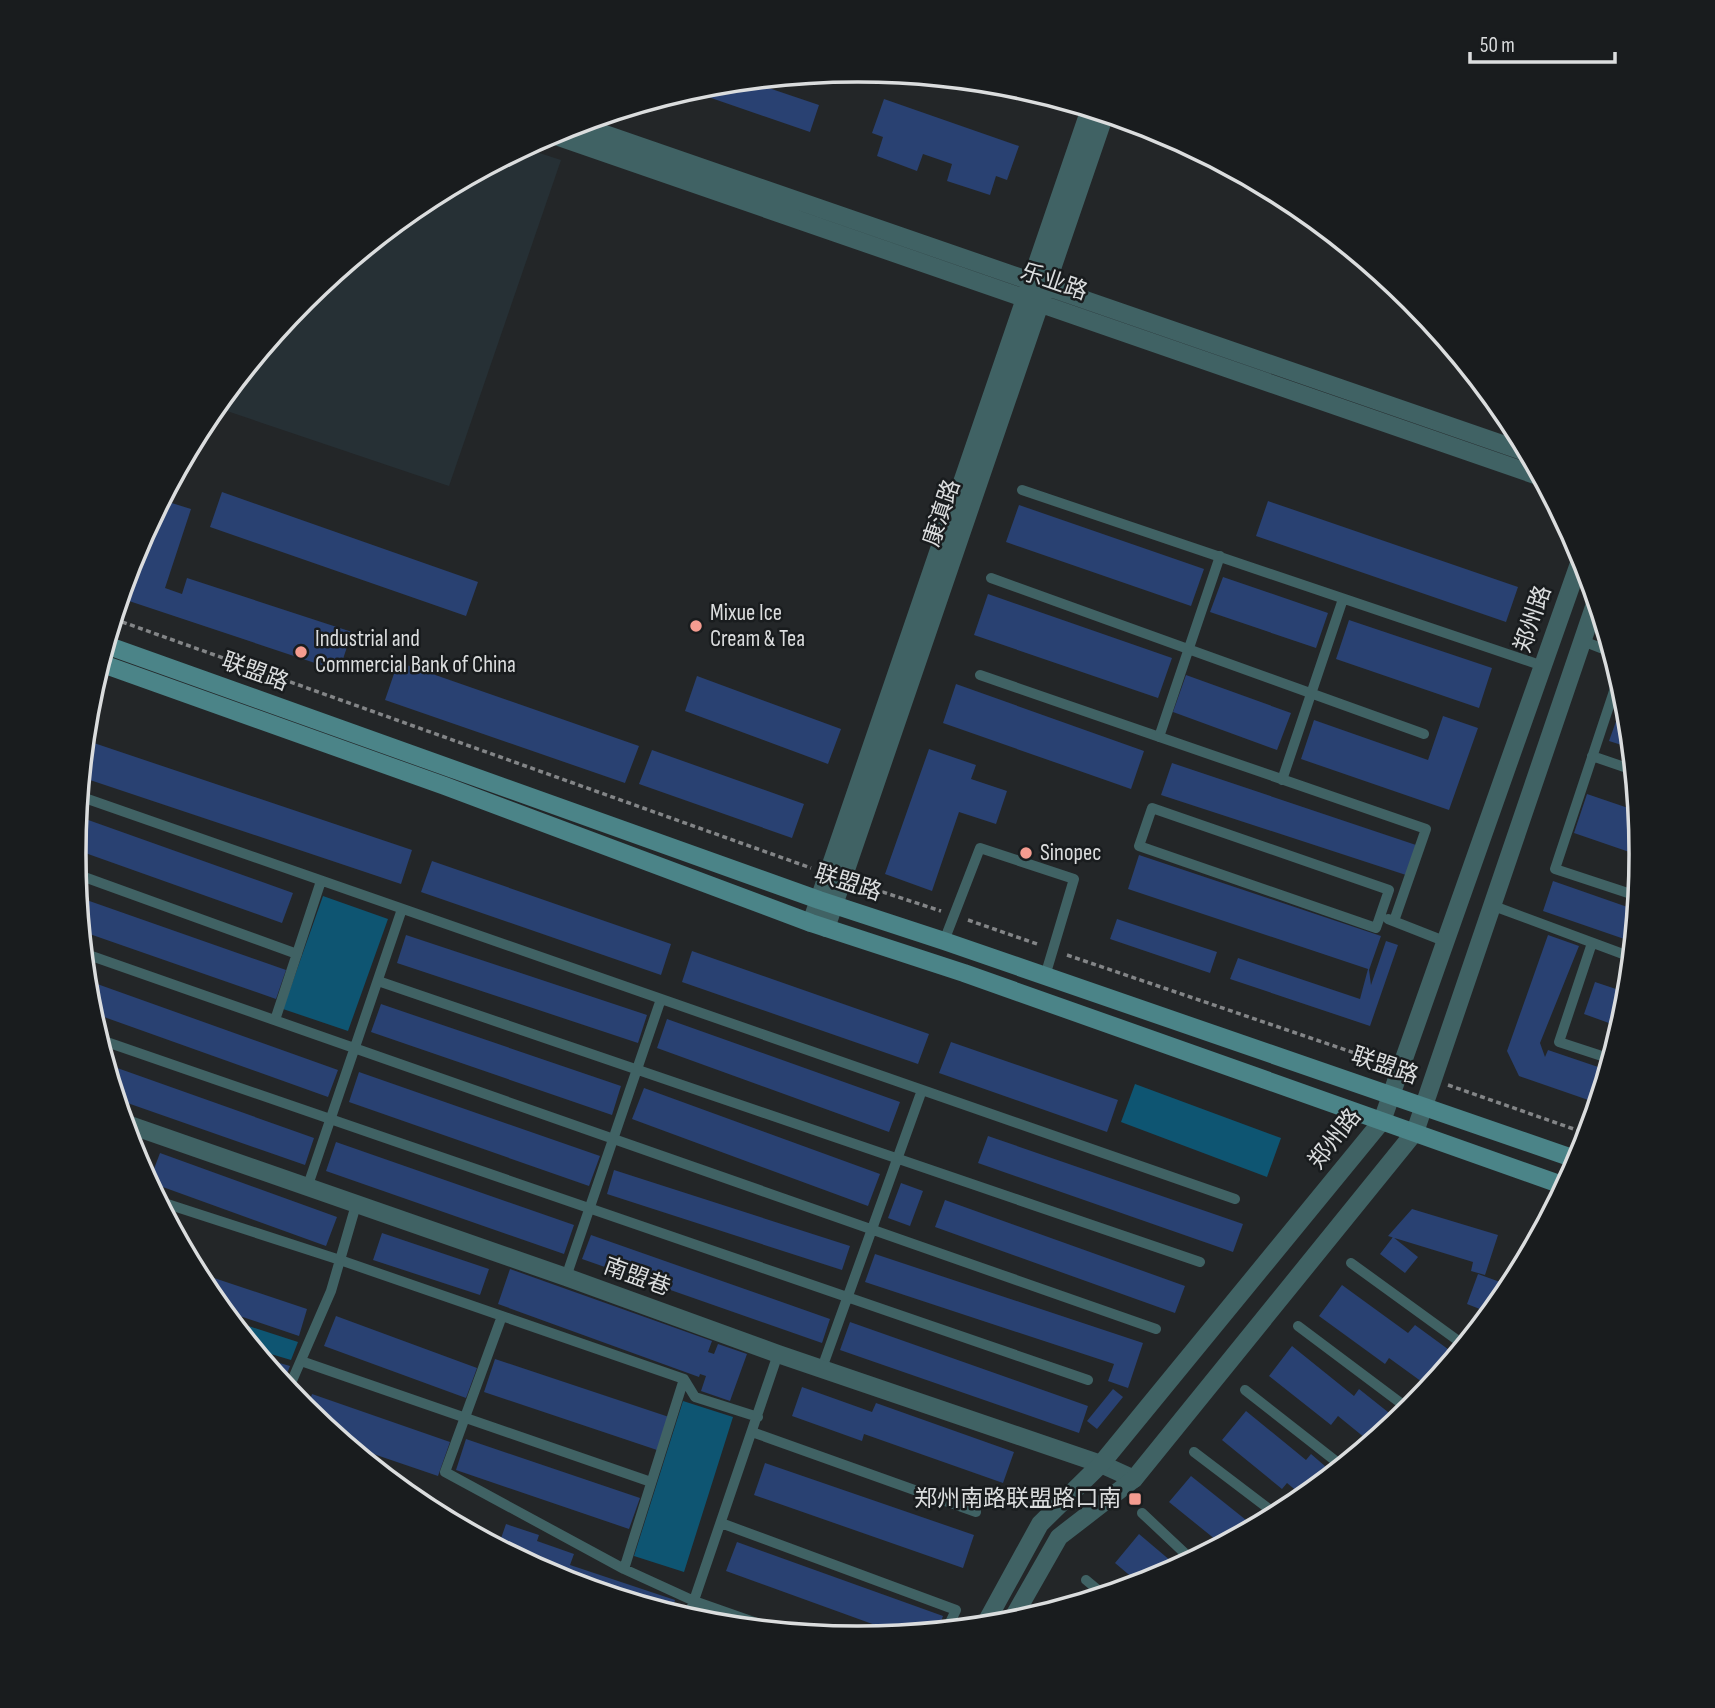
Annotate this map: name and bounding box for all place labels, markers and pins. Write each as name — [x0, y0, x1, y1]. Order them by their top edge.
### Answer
place label: Mixue Ice Cream & Tea — [710, 599, 805, 653]
marker: Mixue Ice Cream & Tea — [688, 618, 704, 634]
place label: Industrial and Commercial Bank of China — [315, 625, 516, 679]
marker: Industrial and Commercial Bank of China — [293, 644, 309, 660]
place label: Sinopec — [1040, 839, 1101, 867]
marker: Sinopec — [1018, 845, 1034, 861]
place label: 郑州南路联盟路口南 — [914, 1485, 1121, 1513]
marker: 郑州南路联盟路口南 — [1127, 1491, 1143, 1507]

